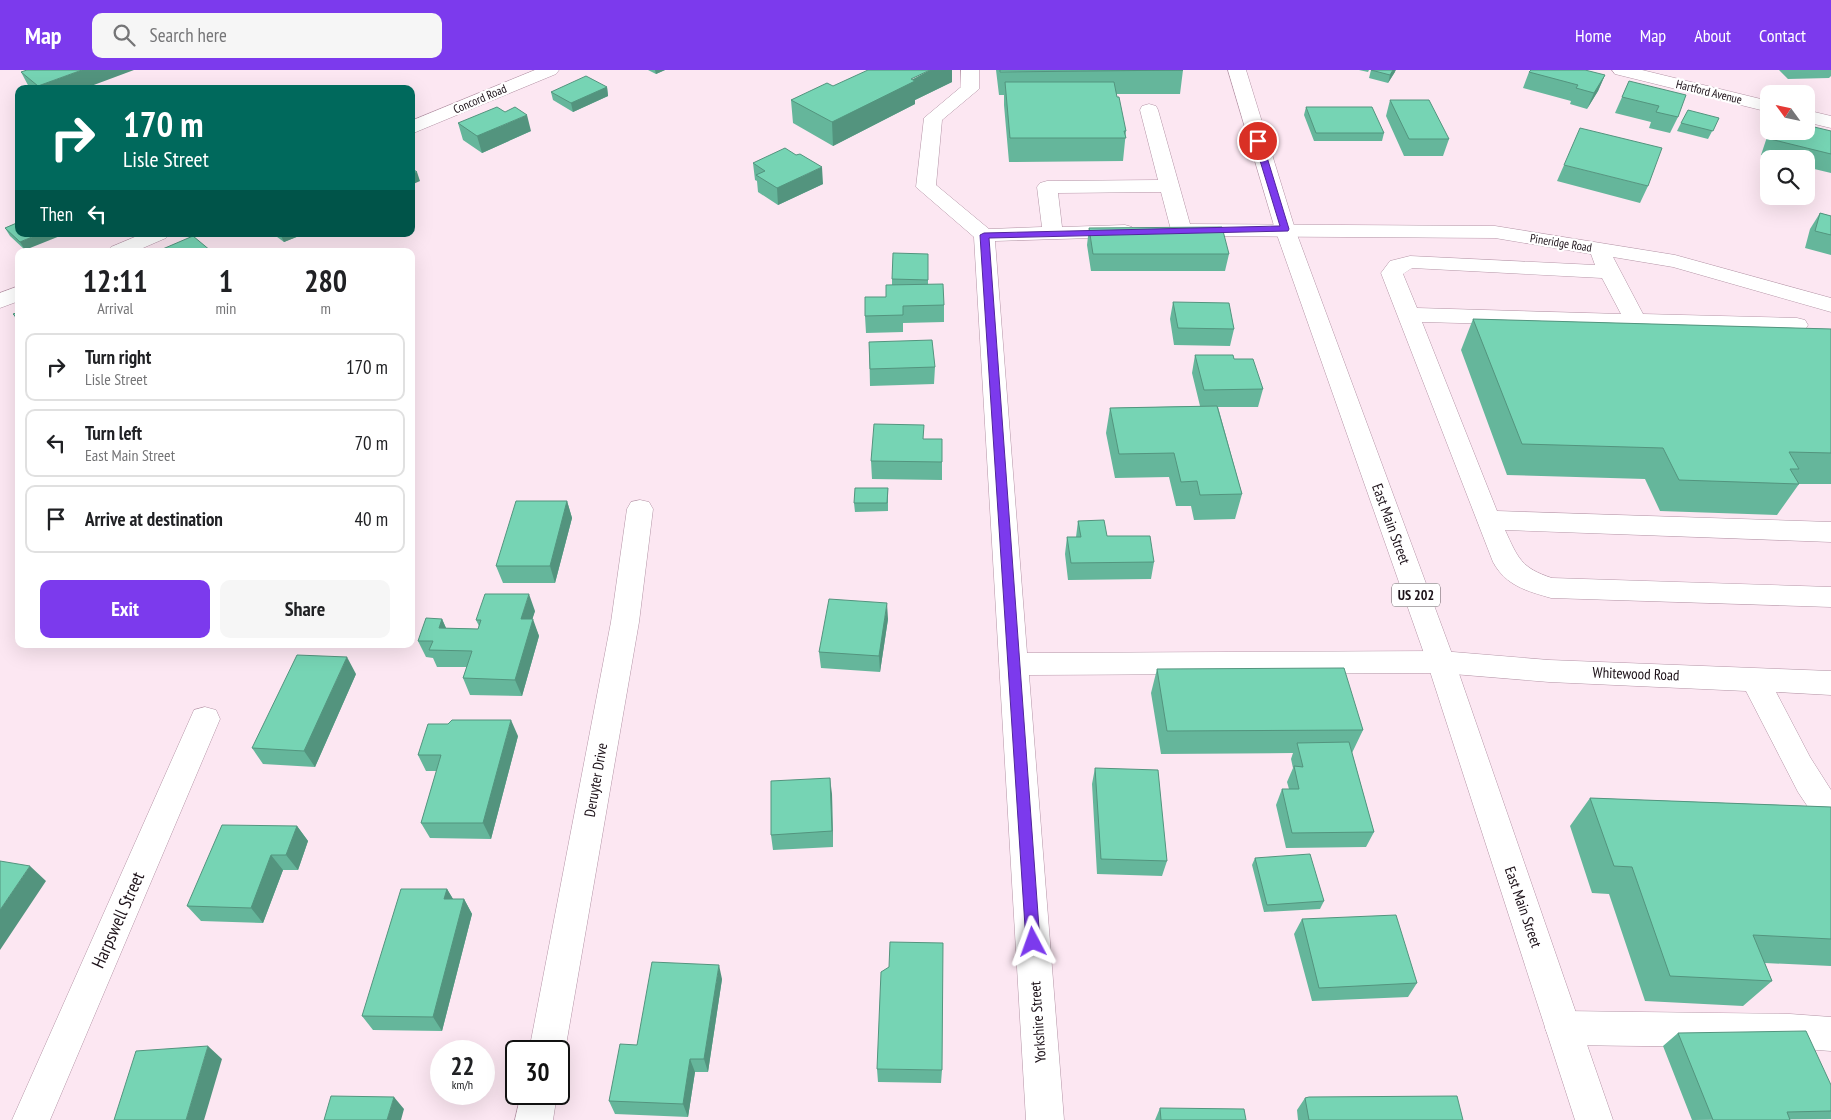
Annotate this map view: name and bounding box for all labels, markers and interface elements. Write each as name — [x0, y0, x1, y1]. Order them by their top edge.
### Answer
search box — [92, 13, 442, 58]
text: Map — [25, 20, 62, 51]
icon: search — [110, 21, 138, 49]
text: Search here — [150, 23, 227, 47]
text: Home — [1575, 24, 1612, 47]
text: Map — [1640, 24, 1666, 47]
text: About — [1694, 24, 1731, 47]
text: Contact — [1759, 24, 1806, 47]
street label: Hartford Avenue — [1675, 76, 1744, 107]
street label: Concord Road — [451, 81, 509, 116]
north arrow — [1760, 85, 1815, 140]
map controls — [1760, 85, 1815, 205]
text: 170 m — [123, 101, 204, 147]
icon: right — [40, 105, 105, 170]
pin — [1237, 120, 1279, 162]
icon: arrive — [1244, 127, 1272, 155]
text: Lisle Street — [123, 145, 209, 173]
button: search — [1760, 150, 1815, 205]
icon: left — [83, 200, 111, 228]
text: Then — [40, 202, 73, 226]
street label: Pineridge Road — [1529, 230, 1593, 255]
text: 12:11 — [83, 261, 148, 300]
text: 1 — [219, 261, 233, 300]
text: 280 — [304, 261, 347, 300]
text: Arrival — [97, 298, 133, 318]
text: min — [215, 298, 236, 318]
text: m — [320, 298, 331, 318]
text: Turn right — [85, 345, 151, 369]
icon: right — [42, 353, 70, 381]
text: 170 m — [346, 355, 388, 379]
text: Lisle Street — [85, 369, 147, 389]
text: Turn left — [85, 421, 142, 445]
icon: left — [42, 429, 70, 457]
text: 70 m — [355, 431, 388, 455]
text: East Main Street — [85, 445, 175, 465]
street label: East Main Street — [1368, 481, 1415, 567]
icon: arrive — [42, 505, 70, 533]
text: Arrive at destination — [85, 507, 223, 531]
text: 40 m — [355, 507, 388, 531]
button: Exit — [40, 580, 210, 638]
button: Share — [220, 580, 390, 638]
road number: US 202 — [1392, 584, 1440, 606]
street label: Whitewood Road — [1592, 662, 1680, 685]
street label: Deruyter Drive — [580, 741, 611, 819]
street label: East Main Street — [1501, 864, 1546, 950]
street label: Harpswell Street — [86, 868, 149, 972]
position arrow — [1006, 915, 1058, 967]
street label: Yorkshire Street — [1025, 981, 1050, 1063]
speed limit sign: 30 — [505, 1040, 570, 1105]
text: 22 — [451, 1050, 474, 1082]
text: km/h — [452, 1077, 473, 1092]

